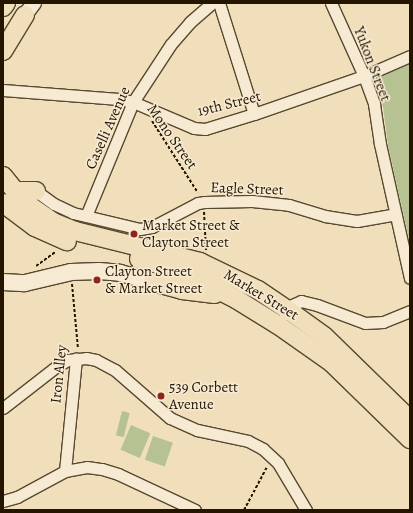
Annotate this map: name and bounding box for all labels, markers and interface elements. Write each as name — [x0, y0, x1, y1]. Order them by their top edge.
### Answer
street label: Yukon Street — [350, 24, 394, 104]
street label: Caselli Avenue — [82, 84, 134, 172]
street label: 19th Street — [195, 87, 263, 121]
street label: Mono Street — [143, 101, 201, 173]
street label: Eagle Street — [210, 179, 284, 199]
place label: Market Street & Clayton Street — [142, 216, 239, 251]
marker: Market Street & Clayton Street — [129, 229, 139, 239]
place label: Clayton Street & Market Street — [105, 262, 202, 297]
street label: Market Street — [220, 266, 302, 324]
marker: Clayton Street & Market Street — [92, 275, 102, 285]
street label: Iron Alley — [47, 344, 71, 404]
place label: 539 Corbett Avenue — [169, 378, 238, 413]
marker: 539 Corbett Avenue — [156, 391, 166, 401]

